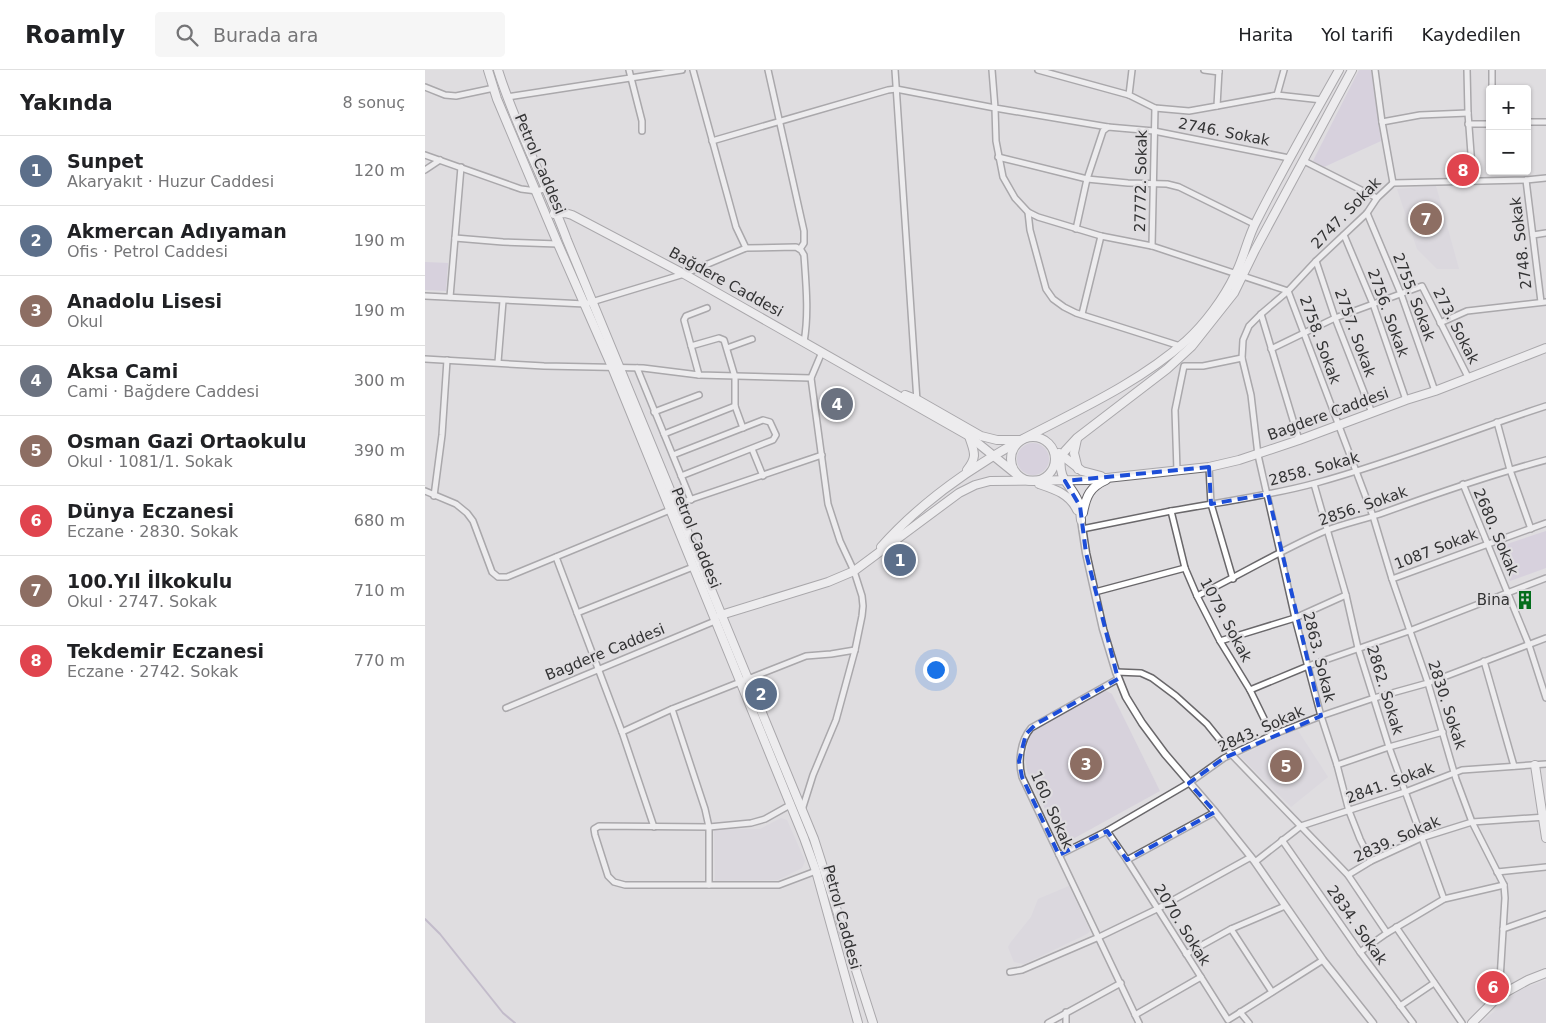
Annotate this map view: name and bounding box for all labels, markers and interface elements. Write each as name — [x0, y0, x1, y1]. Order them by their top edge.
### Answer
search box — [155, 12, 505, 57]
text: Roamly — [25, 21, 125, 49]
icon: search — [173, 21, 201, 49]
text: Burada ara — [213, 24, 318, 46]
text: Harita — [1238, 24, 1293, 45]
text: Yol tarifi — [1321, 24, 1393, 45]
text: Kaydedilen — [1421, 24, 1521, 45]
map controls — [1486, 85, 1531, 175]
button: + — [1486, 85, 1531, 130]
text: Yakında — [20, 91, 113, 115]
text: 8 sonuç — [343, 93, 405, 112]
street label: Petrol Caddesi — [511, 111, 569, 217]
street label: 2746. Sokak — [1177, 114, 1272, 150]
street label: 27772. Sokak — [1131, 129, 1151, 232]
button: − — [1486, 130, 1531, 175]
text: Sunpet — [67, 150, 143, 172]
pin: 8 — [1447, 151, 1479, 189]
text: 1 — [30, 161, 42, 180]
text: 120 m — [354, 161, 405, 180]
text: Akaryakıt · Huzur Caddesi — [67, 172, 274, 191]
street label: 2747. Sokak — [1307, 173, 1385, 253]
street label: 2748. Sokak — [1506, 196, 1536, 290]
pin: 7 — [1410, 200, 1442, 238]
text: Akmercan Adıyaman — [67, 220, 287, 242]
text: 2 — [30, 231, 42, 250]
text: 190 m — [354, 231, 405, 250]
text: Ofis · Petrol Caddesi — [67, 242, 228, 261]
street label: Bağdere Caddesi — [666, 243, 786, 321]
street label: 2755. Sokak — [1389, 250, 1439, 344]
street label: 2756. Sokak — [1364, 266, 1412, 360]
street label: 273. Sokak — [1429, 285, 1483, 367]
street label: 2757. Sokak — [1331, 286, 1379, 380]
text: Anadolu Lisesi — [67, 290, 222, 312]
street label: 2758. Sokak — [1296, 293, 1344, 387]
text: 3 — [30, 301, 42, 320]
text: 190 m — [354, 301, 405, 320]
text: Okul — [67, 312, 103, 331]
text: Aksa Cami — [67, 360, 178, 382]
text: 4 — [30, 371, 42, 390]
text: 300 m — [354, 371, 405, 390]
text: Cami · Bağdere Caddesi — [67, 382, 259, 401]
street label: Bagdere Caddesi — [1265, 384, 1391, 444]
pin: 4 — [821, 385, 853, 423]
text: Osman Gazi Ortaokulu — [67, 430, 307, 452]
text: 5 — [30, 441, 42, 460]
text: 390 m — [354, 441, 405, 460]
street label: 2858. Sokak — [1267, 448, 1361, 490]
text: Okul · 1081/1. Sokak — [67, 452, 233, 471]
street label: 2856. Sokak — [1316, 482, 1410, 530]
street label: Petrol Caddesi — [668, 485, 724, 591]
street label: 2680. Sokak — [1470, 486, 1523, 578]
text: Dünya Eczanesi — [67, 500, 234, 522]
text: 6 — [30, 511, 42, 530]
text: 680 m — [354, 511, 405, 530]
text: Eczane · 2830. Sokak — [67, 522, 238, 541]
street label: 1087 Sokak — [1392, 525, 1481, 573]
pin: 1 — [884, 541, 916, 579]
text: 100.Yıl İlkokulu — [67, 570, 232, 592]
street label: 1079. Sokak — [1196, 575, 1256, 665]
text: 7 — [30, 581, 42, 600]
text: 710 m — [354, 581, 405, 600]
building icon: Bina — [1514, 589, 1536, 611]
place label: Bina — [1477, 591, 1510, 609]
text: Okul · 2747. Sokak — [67, 592, 217, 611]
street label: 2863. Sokak — [1299, 610, 1339, 704]
street label: Bagdere Caddesi — [543, 620, 667, 684]
text: Tekdemir Eczanesi — [67, 640, 264, 662]
street label: 2862. Sokak — [1363, 643, 1407, 737]
text: 8 — [30, 651, 42, 670]
text: 770 m — [354, 651, 405, 670]
your location — [923, 657, 949, 683]
street label: 2830. Sokak — [1424, 658, 1470, 752]
text: Eczane · 2742. Sokak — [67, 662, 238, 681]
pin: 2 — [745, 675, 777, 713]
street label: 2843. Sokak — [1215, 702, 1307, 756]
pin: 3 — [1070, 745, 1102, 783]
pin: 5 — [1270, 747, 1302, 785]
street label: 2841. Sokak — [1343, 759, 1437, 807]
street label: 160. Sokak — [1027, 768, 1077, 852]
street label: 2839. Sokak — [1351, 812, 1443, 866]
street label: Petrol Caddesi — [819, 863, 865, 971]
street label: 2070. Sokak — [1150, 881, 1214, 969]
street label: 2834. Sokak — [1323, 882, 1391, 968]
pin: 6 — [1477, 968, 1509, 1006]

